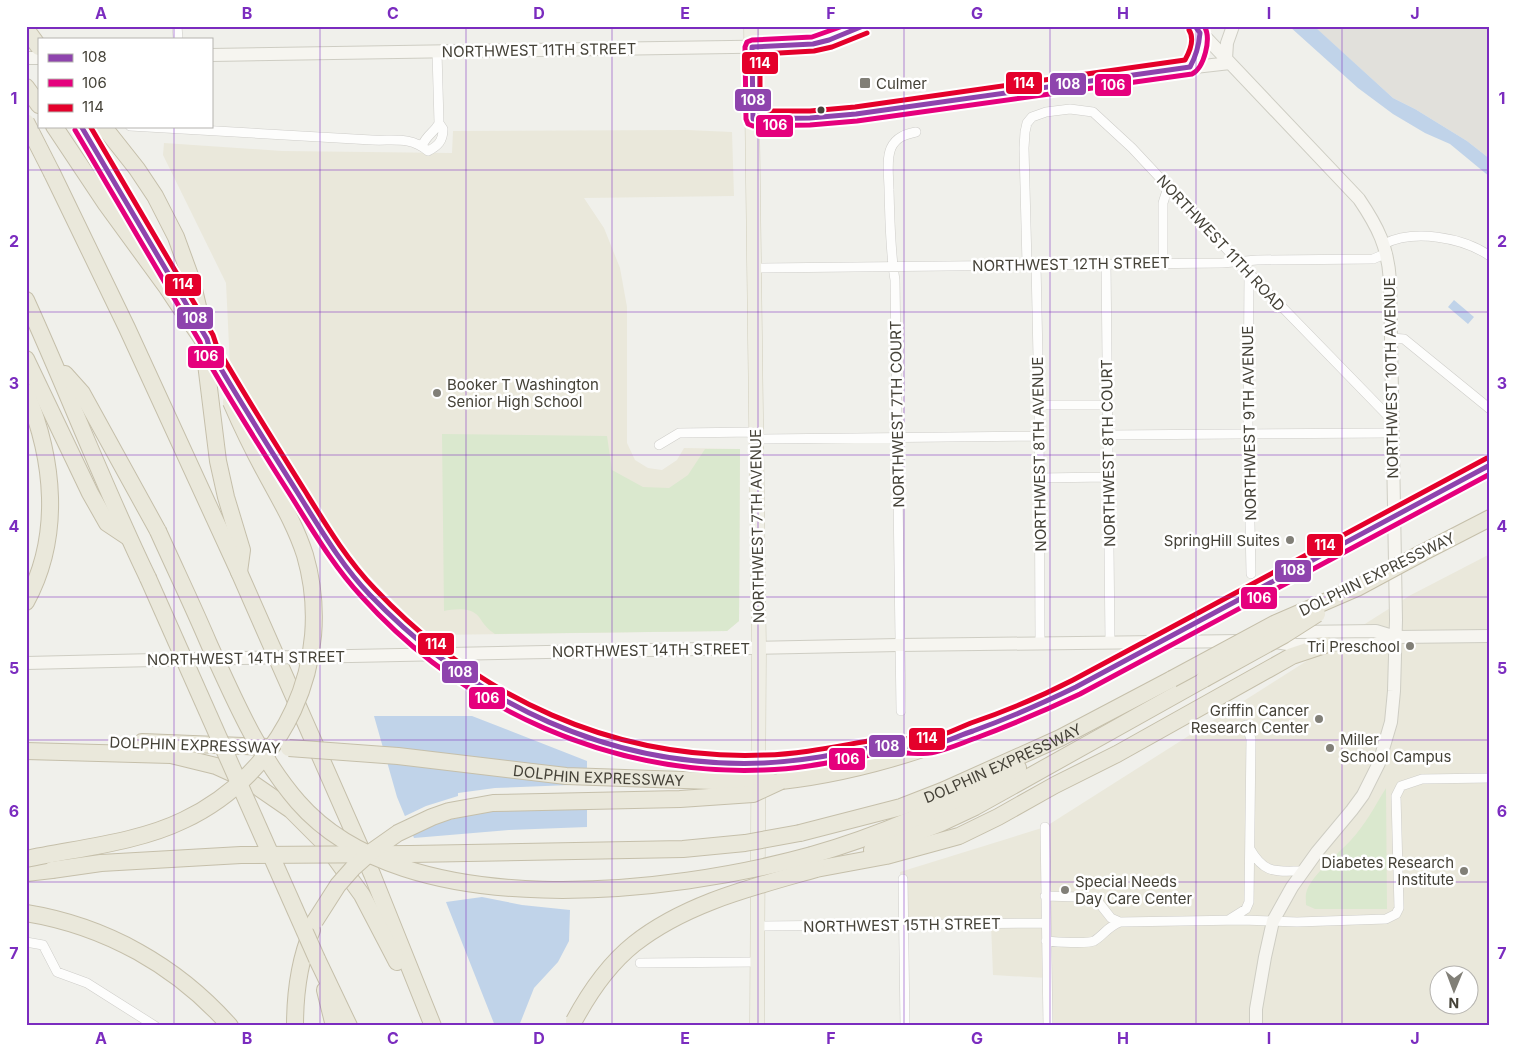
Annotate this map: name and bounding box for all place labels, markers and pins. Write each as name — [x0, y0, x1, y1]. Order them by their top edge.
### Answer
place label: Culmer — [876, 74, 927, 93]
marker: Culmer — [858, 76, 872, 90]
unlabelled marker — [816, 105, 826, 115]
place label: Booker T Washington Senior High School — [447, 375, 599, 411]
marker: Booker T Washington Senior High School — [431, 387, 443, 399]
place label: SpringHill Suites — [1164, 531, 1280, 550]
marker: SpringHill Suites — [1284, 534, 1296, 546]
place label: Tri Preschool — [1307, 637, 1400, 656]
marker: Tri Preschool — [1404, 640, 1416, 652]
place label: Griffin Cancer Research Center — [1191, 701, 1309, 737]
marker: Griffin Cancer Research Center — [1313, 713, 1325, 725]
place label: Miller School Campus — [1340, 730, 1451, 766]
marker: Miller School Campus — [1324, 742, 1336, 754]
place label: Diabetes Research Institute — [1321, 853, 1454, 889]
marker: Diabetes Research Institute — [1458, 865, 1470, 877]
place label: Special Needs Day Care Center — [1075, 872, 1192, 908]
marker: Special Needs Day Care Center — [1059, 884, 1071, 896]

